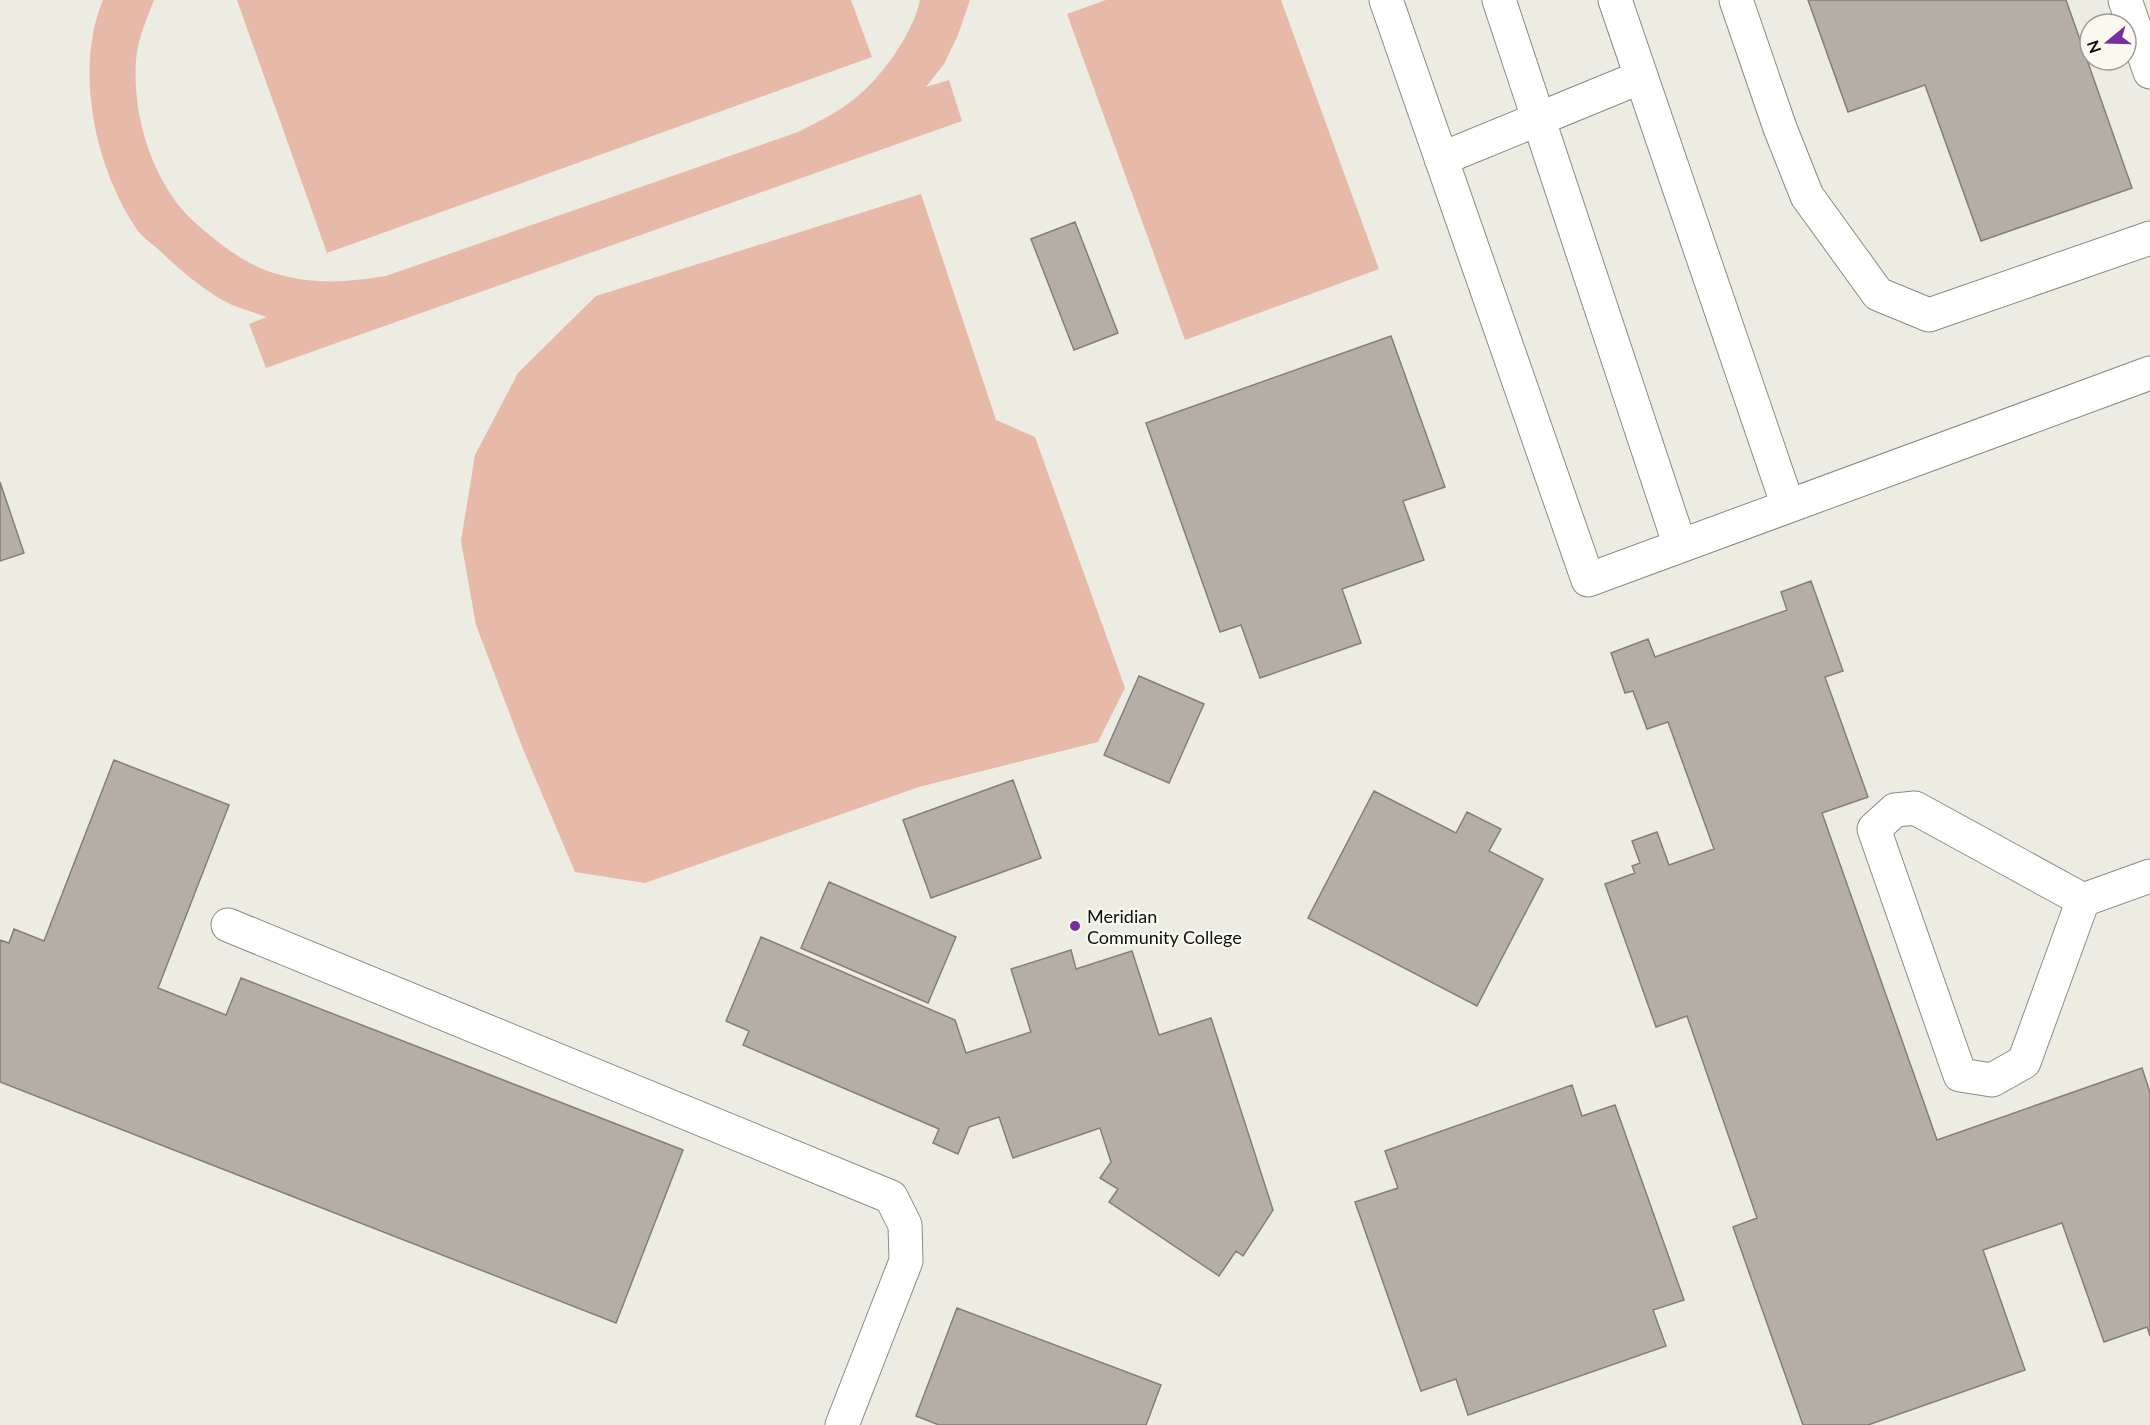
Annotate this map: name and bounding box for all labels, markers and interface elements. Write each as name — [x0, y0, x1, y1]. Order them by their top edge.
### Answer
north arrow — [2078, 12, 2138, 72]
text: N — [2082, 38, 2104, 56]
place label: Meridian Community College — [1087, 905, 1242, 948]
marker: Meridian Community College — [1068, 919, 1082, 933]

